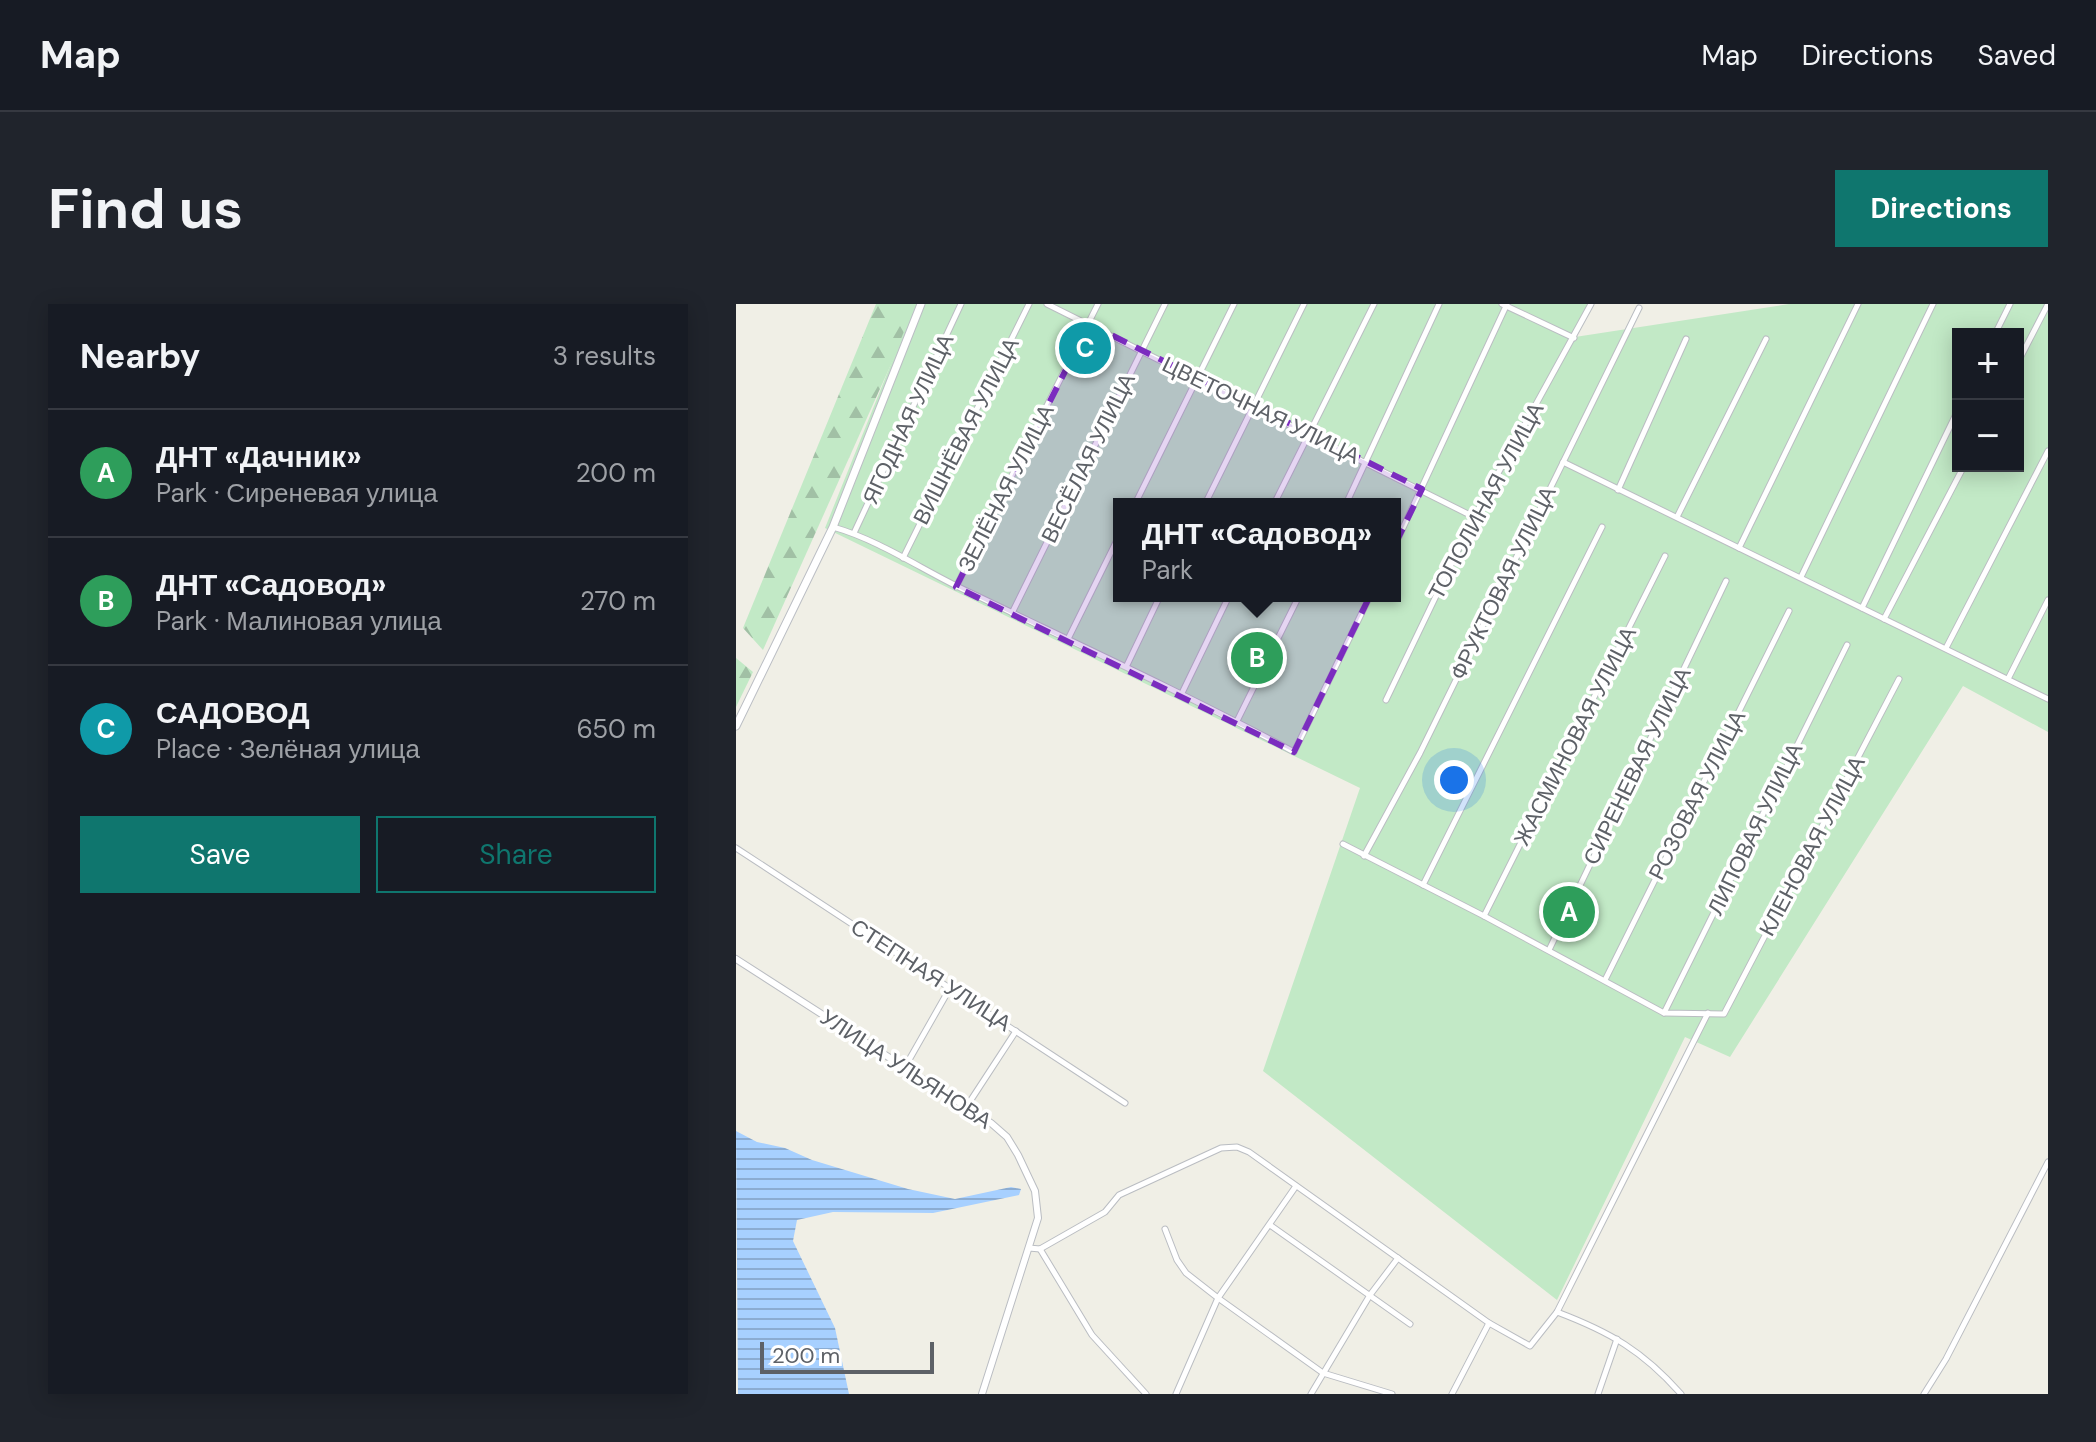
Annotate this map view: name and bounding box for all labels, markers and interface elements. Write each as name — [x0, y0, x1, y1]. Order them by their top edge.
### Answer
text: Map — [40, 30, 121, 80]
text: Map — [1701, 37, 1758, 74]
text: Directions — [1802, 37, 1934, 74]
text: Saved — [1978, 37, 2056, 74]
button: Directions — [1835, 170, 2048, 247]
text: Find us — [48, 172, 243, 245]
pin: C — [1059, 318, 1111, 378]
map controls — [1952, 328, 2024, 472]
button: + — [1952, 328, 2024, 400]
street label: ЯГОДНАЯ УЛИЦА — [856, 329, 960, 509]
street label: ВИШНЁВАЯ УЛИЦА — [906, 332, 1026, 529]
text: Nearby — [80, 334, 200, 379]
text: 3 results — [553, 339, 656, 373]
street label: ЦВЕТОЧНАЯ УЛИЦА — [1158, 350, 1365, 471]
street label: ВЕСЁЛАЯ УЛИЦА — [1034, 368, 1142, 548]
street label: ТОПОЛИНАЯ УЛИЦА — [1422, 397, 1550, 605]
street label: ЗЕЛЁНАЯ УЛИЦА — [951, 399, 1061, 576]
button: − — [1952, 400, 2024, 472]
text: ДНТ «Дачник» — [156, 437, 362, 476]
text: A — [97, 456, 115, 490]
text: 200 m — [576, 456, 656, 490]
text: Park · Сиреневая улица — [156, 476, 438, 510]
street label: ФРУКТОВАЯ УЛИЦА — [1443, 481, 1563, 685]
popup — [1113, 498, 1401, 602]
text: ДНТ «Садовод» — [1142, 514, 1372, 553]
text: Park — [1142, 553, 1193, 587]
text: ДНТ «Садовод» — [156, 565, 386, 604]
text: B — [98, 584, 114, 618]
text: 270 m — [580, 584, 656, 618]
text: Park · Малиновая улица — [156, 604, 442, 638]
street label: ЖАСМИНОВАЯ УЛИЦА — [1507, 621, 1643, 850]
pin: B — [1231, 628, 1283, 688]
street label: СИРЕНЕВАЯ УЛИЦА — [1577, 662, 1698, 870]
text: САДОВОД — [156, 693, 310, 732]
street label: РОЗОВАЯ УЛИЦА — [1642, 705, 1752, 885]
text: C — [96, 712, 116, 746]
text: 650 m — [576, 712, 656, 746]
text: Place · Зелёная улица — [156, 732, 420, 766]
street label: ЛИПОВАЯ УЛИЦА — [1701, 738, 1809, 920]
street label: КЛЕНОВАЯ УЛИЦА — [1752, 751, 1872, 941]
your location — [1434, 760, 1474, 800]
button: Save — [80, 816, 360, 893]
button: Share — [376, 816, 656, 893]
pin: A — [1543, 882, 1595, 942]
street label: СТЕПНАЯ УЛИЦА — [845, 912, 1017, 1038]
street label: УЛИЦА УЛЬЯНОВА — [815, 1003, 998, 1136]
scale bar — [760, 1338, 934, 1374]
text: 200 m — [772, 1341, 840, 1370]

